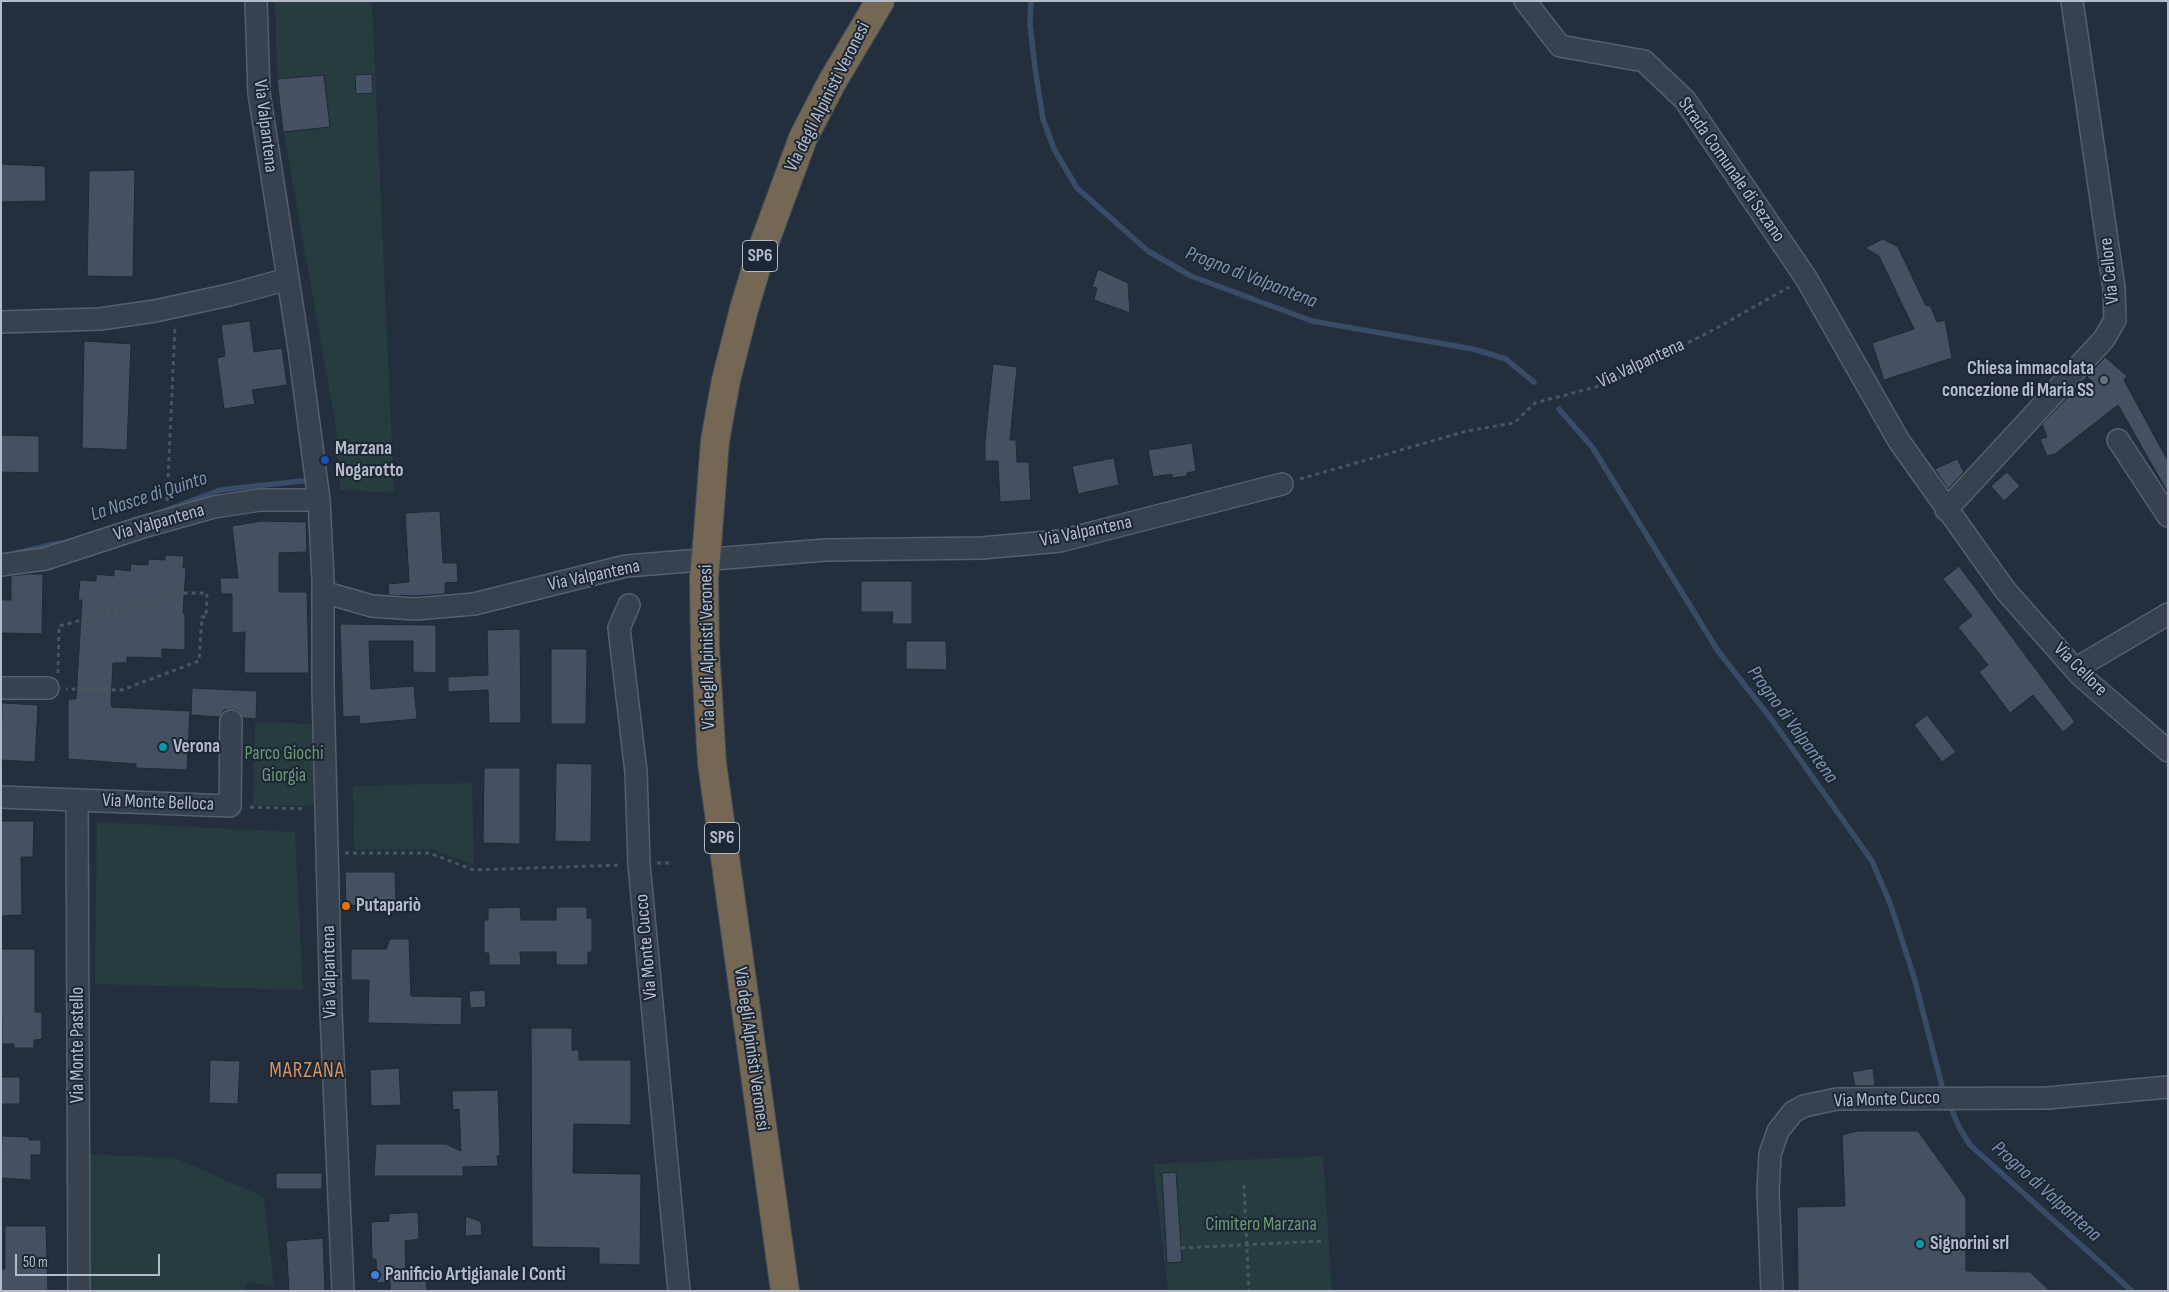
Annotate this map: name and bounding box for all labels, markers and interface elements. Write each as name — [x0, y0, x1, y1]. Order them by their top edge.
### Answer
street label: Via degli Alpinisti Veronesi — [780, 18, 876, 176]
street label: Via Valpantena — [248, 78, 282, 174]
street label: Strada Comunale di Sezano — [1672, 93, 1790, 247]
street label: Via Cellore — [2095, 237, 2125, 305]
road number: SP6 — [742, 240, 778, 272]
water label: Progno di Valpantena — [1182, 242, 1320, 314]
street label: Via Valpantena — [1594, 334, 1688, 394]
place label: Chiesa immacolata concezione di Maria SS — [1942, 358, 2094, 402]
marker: Chiesa immacolata concezione di Maria SS — [2098, 374, 2110, 386]
place label: Marzana Nogarotto — [335, 438, 404, 482]
marker: Marzana Nogarotto — [319, 454, 331, 466]
water label: La Nasce di Quinto — [88, 467, 210, 527]
street label: Via Valpantena — [111, 499, 207, 547]
street label: Via Valpantena — [1038, 511, 1134, 553]
street label: Via Valpantena — [546, 555, 642, 597]
street label: Via degli Alpinisti Veronesi — [695, 564, 721, 730]
street label: Via Cellore — [2048, 638, 2112, 702]
water label: Progno di Valpantena — [1741, 662, 1843, 788]
place label: Verona — [173, 736, 220, 758]
marker: Verona — [157, 741, 169, 753]
park label: Parco Giochi Giorgia — [245, 743, 323, 787]
street label: Via Monte Belloca — [102, 790, 214, 816]
road number: SP6 — [704, 822, 740, 854]
street label: Via Monte Cucco — [631, 893, 663, 1001]
place label: Putapariò — [356, 895, 421, 917]
marker: Putapariò — [340, 900, 352, 912]
street label: Via Valpantena — [318, 925, 342, 1019]
street label: Via degli Alpinisti Veronesi — [728, 966, 774, 1132]
street label: Via Monte Pastello — [67, 987, 89, 1103]
district label: MARZANA — [268, 1059, 346, 1085]
street label: Via Monte Cucco — [1834, 1087, 1940, 1113]
water label: Progno di Valpantena — [1986, 1137, 2106, 1247]
park label: Cimitero Marzana — [1205, 1214, 1317, 1236]
place label: Signorini srl — [1930, 1233, 2009, 1255]
marker: Signorini srl — [1914, 1238, 1926, 1250]
scale bar — [18, 1244, 162, 1276]
text: 50 m — [23, 1253, 48, 1272]
place label: Panificio Artigianale I Conti — [385, 1264, 566, 1286]
marker: Panificio Artigianale I Conti — [369, 1269, 381, 1281]

